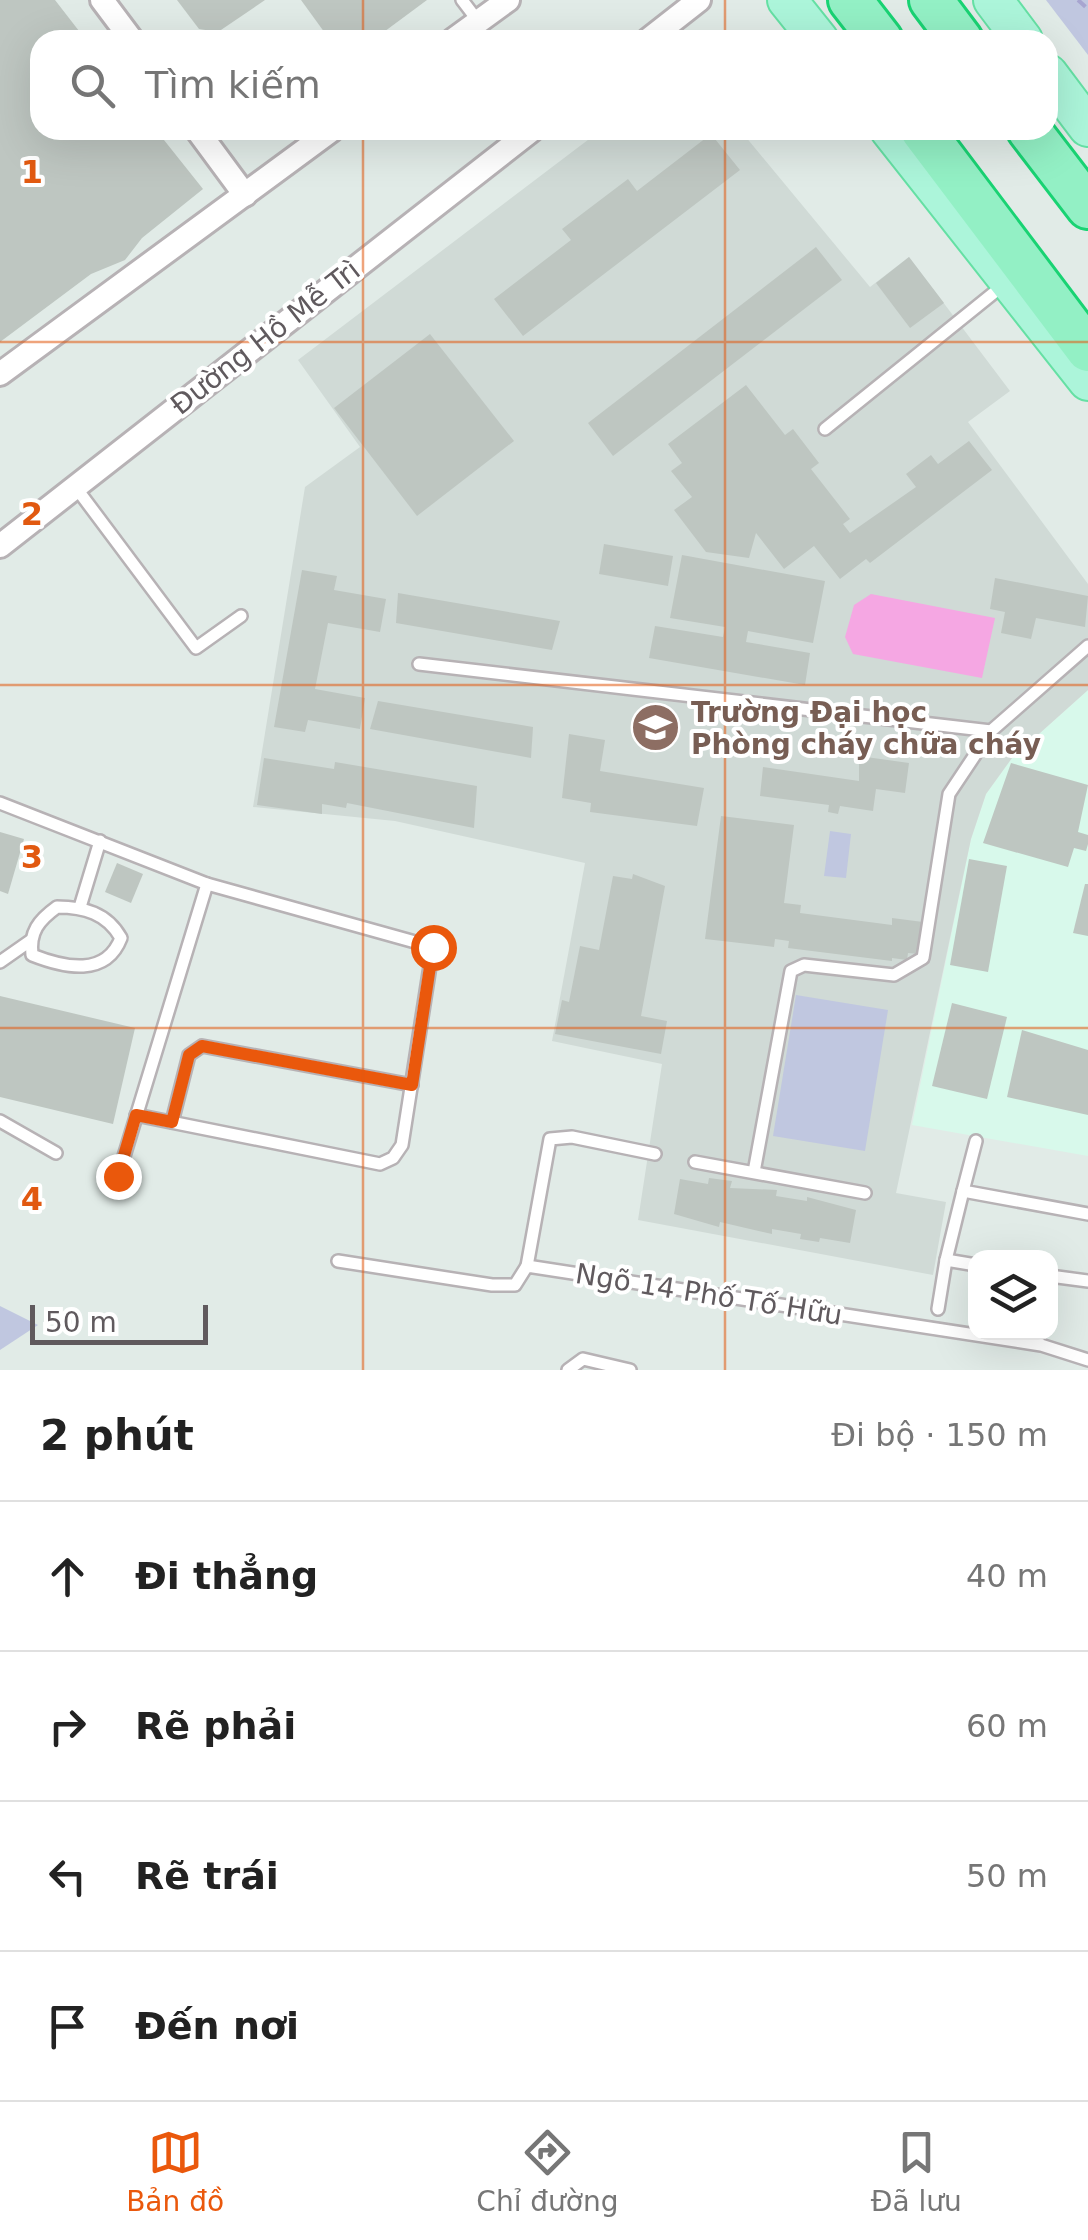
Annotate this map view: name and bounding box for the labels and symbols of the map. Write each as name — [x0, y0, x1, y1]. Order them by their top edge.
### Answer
text: 1 — [21, 153, 43, 191]
street label: Đường Hồ Mễ Trì — [164, 253, 366, 421]
text: 2 — [21, 495, 43, 533]
place label: Trường Đại học Phòng cháy chữa cháy — [691, 696, 1041, 761]
school or university icon: Trường Đại học Phòng cháy chữa cháy — [630, 702, 682, 754]
text: 3 — [21, 838, 43, 876]
route start — [411, 925, 457, 971]
route end — [96, 1154, 142, 1200]
text: 4 — [21, 1180, 43, 1218]
street label: Ngõ 14 Phố Tố Hữu — [573, 1257, 845, 1332]
scale bar — [30, 1300, 208, 1344]

